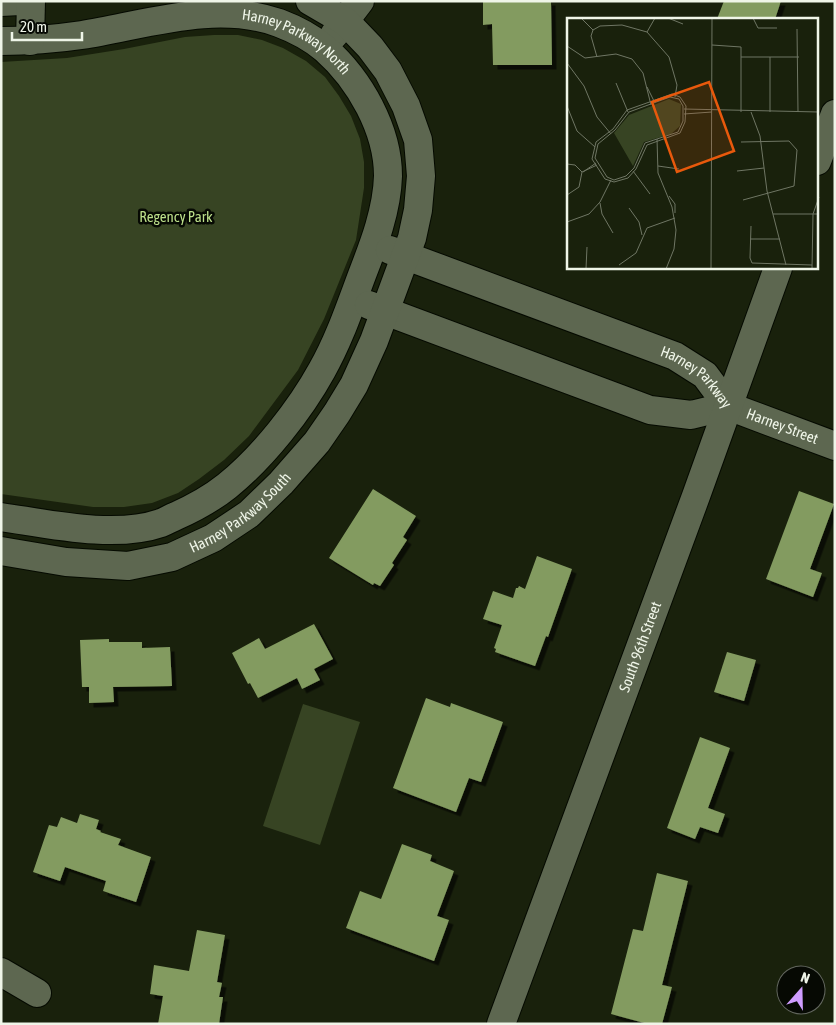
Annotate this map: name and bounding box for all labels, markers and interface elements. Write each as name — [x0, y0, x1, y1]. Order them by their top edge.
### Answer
street label: Harney Parkway North — [241, 6, 354, 78]
scale bar — [12, 10, 82, 42]
text: 20 m — [20, 18, 47, 35]
inset map — [567, 18, 818, 269]
park label: Regency Park — [139, 208, 213, 225]
street label: Harney Parkway — [658, 342, 736, 411]
street label: Harney Street — [744, 405, 821, 447]
street label: Harney Parkway South — [187, 469, 294, 556]
street label: South 96th Street — [615, 599, 664, 694]
north arrow — [776, 965, 826, 1015]
text: N — [799, 969, 812, 987]

